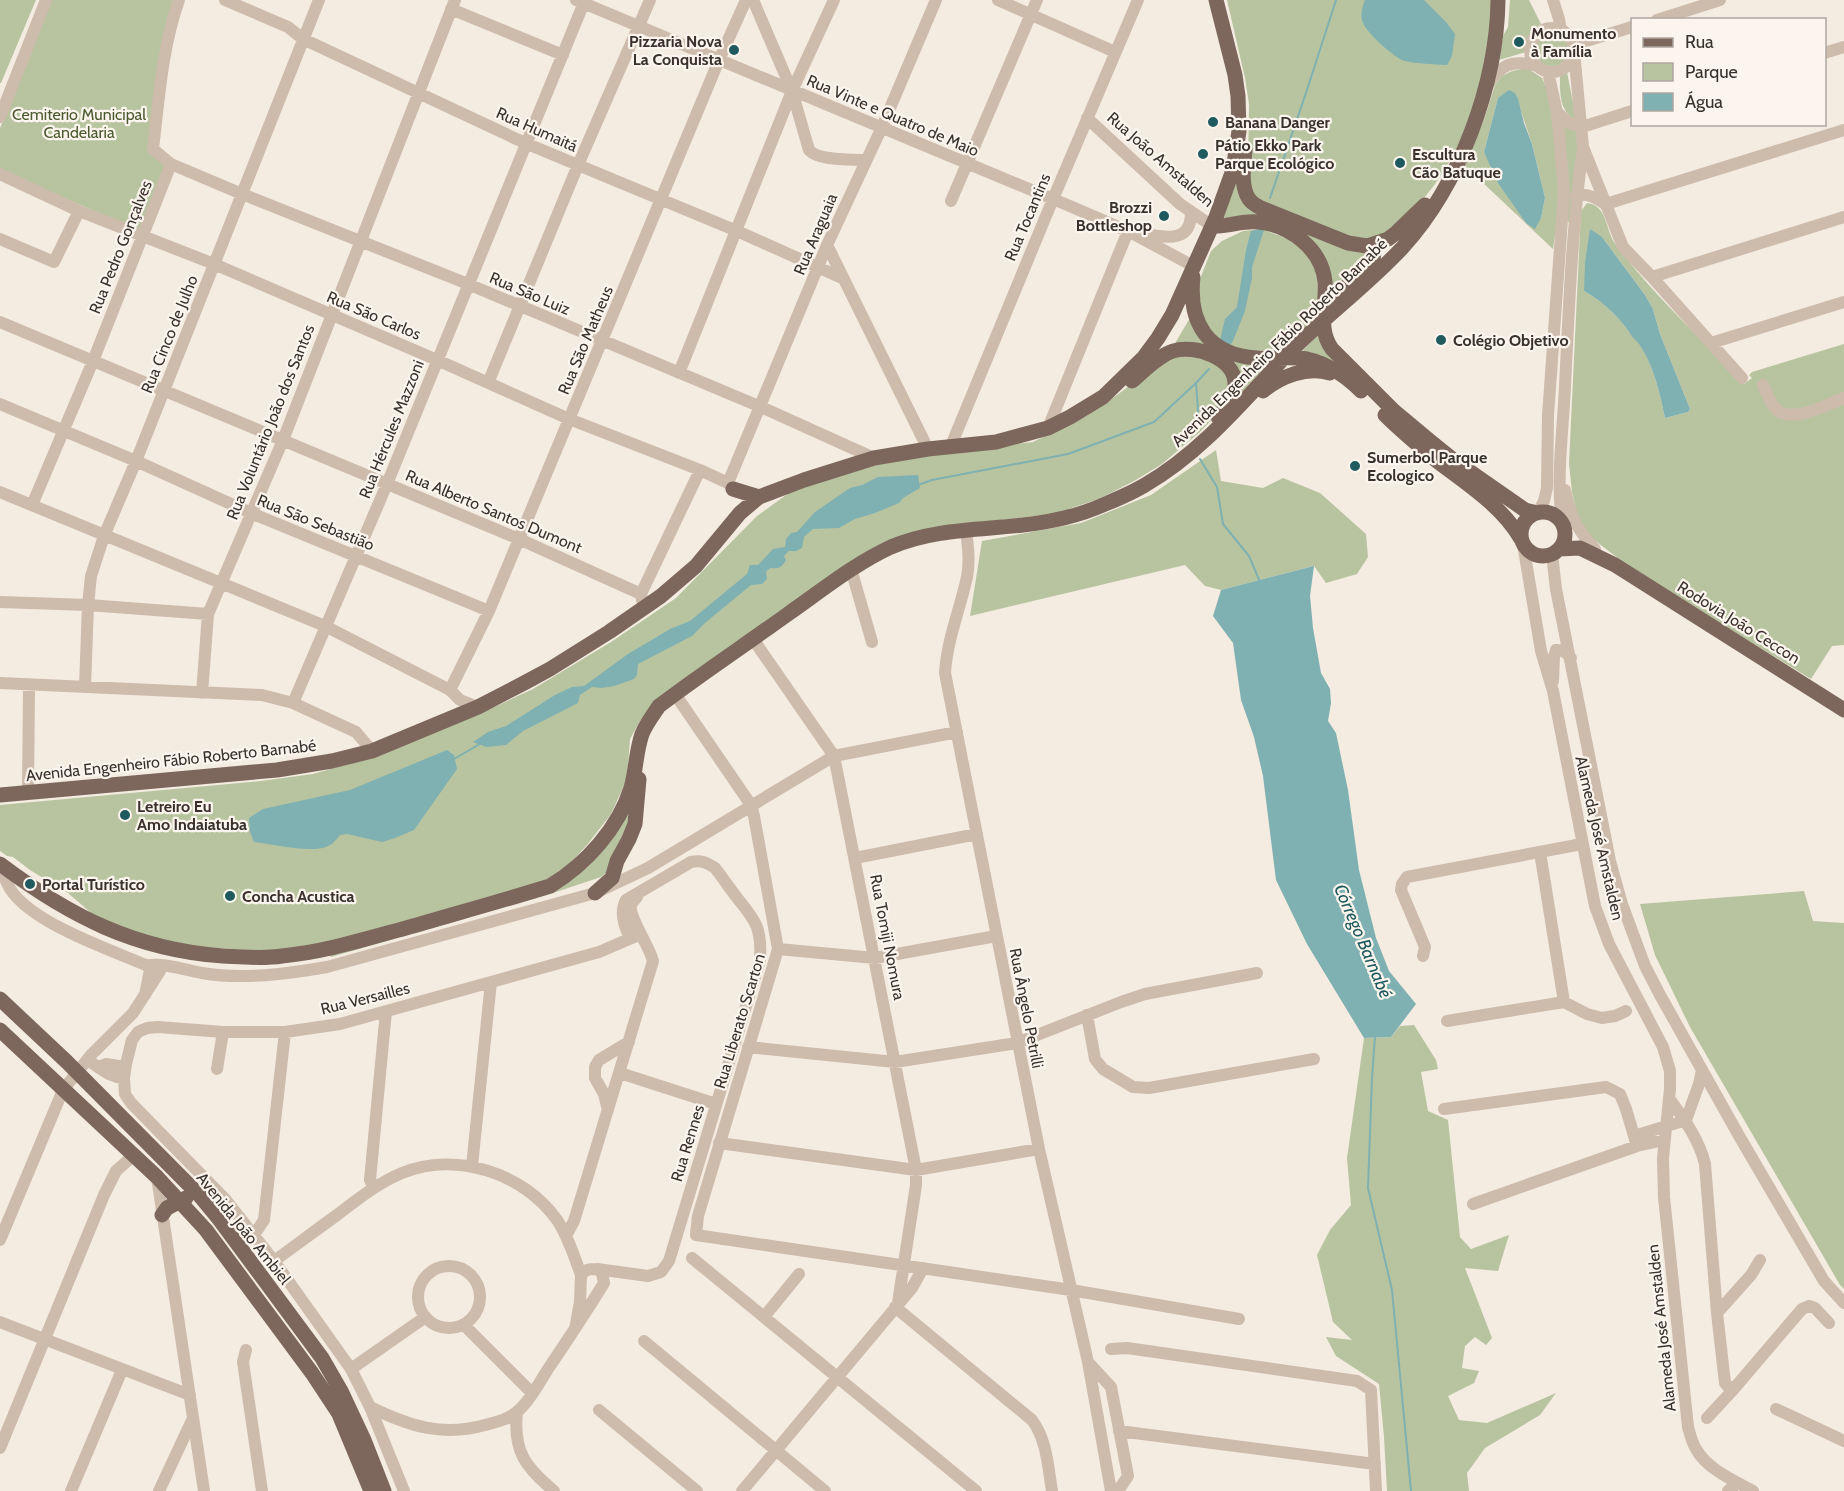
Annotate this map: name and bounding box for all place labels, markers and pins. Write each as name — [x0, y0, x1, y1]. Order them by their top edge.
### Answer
place label: Monumento à Família — [1531, 24, 1616, 61]
place label: Pizzaria Nova La Conquista — [629, 32, 722, 69]
marker: Monumento à Família — [1512, 35, 1526, 49]
marker: Pizzaria Nova La Conquista — [727, 43, 741, 57]
place label: Banana Danger — [1225, 113, 1331, 132]
marker: Banana Danger — [1206, 115, 1220, 129]
place label: Pátio Ekko Park Parque Ecológico — [1215, 136, 1334, 173]
place label: Escultura Cão Batuque — [1412, 145, 1501, 182]
marker: Pátio Ekko Park Parque Ecológico — [1196, 147, 1210, 161]
marker: Escultura Cão Batuque — [1393, 156, 1407, 170]
place label: Brozzi Bottleshop — [1076, 198, 1152, 235]
marker: Brozzi Bottleshop — [1157, 209, 1171, 223]
place label: Colégio Objetivo — [1453, 331, 1569, 350]
marker: Colégio Objetivo — [1434, 333, 1448, 347]
place label: Sumerbol Parque Ecologico — [1367, 448, 1487, 485]
marker: Sumerbol Parque Ecologico — [1348, 459, 1362, 473]
place label: Letreiro Eu Amo Indaiatuba — [137, 797, 247, 834]
marker: Letreiro Eu Amo Indaiatuba — [118, 808, 132, 822]
place label: Portal Turístico — [42, 875, 145, 894]
marker: Portal Turístico — [23, 877, 37, 891]
place label: Concha Acustica — [242, 887, 355, 906]
marker: Concha Acustica — [223, 889, 237, 903]

